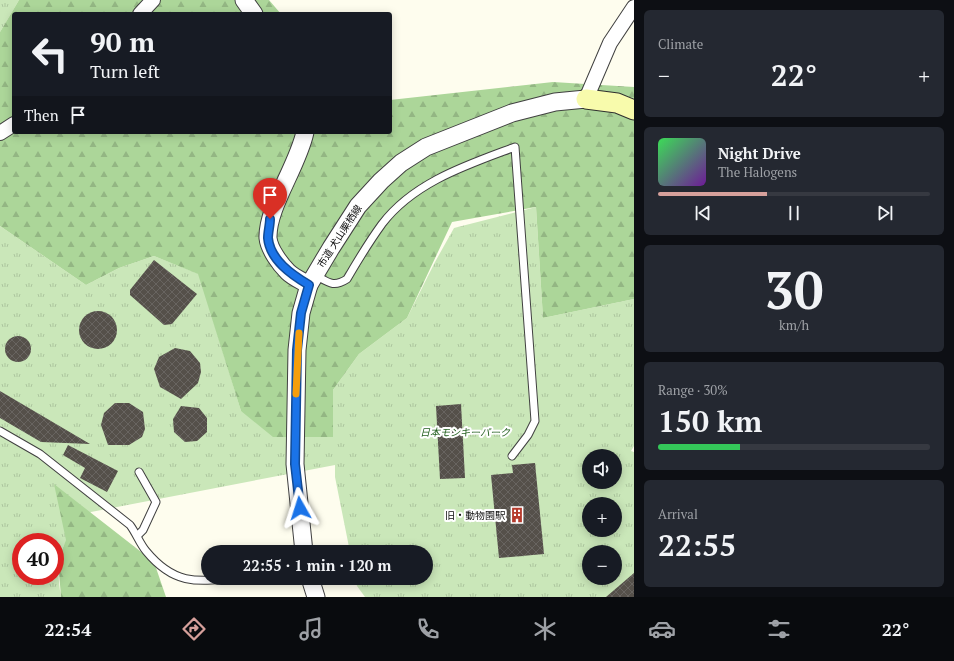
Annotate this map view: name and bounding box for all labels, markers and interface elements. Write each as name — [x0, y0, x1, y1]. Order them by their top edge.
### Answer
text: 90 m — [90, 23, 155, 60]
icon: left — [24, 28, 76, 80]
text: Climate — [658, 35, 703, 53]
text: 22° — [771, 55, 817, 95]
text: Turn left — [90, 59, 160, 83]
text: − — [658, 61, 670, 90]
text: + — [918, 61, 930, 90]
icon: arrive — [67, 104, 89, 126]
text: Then — [24, 105, 59, 125]
text: Night Drive — [718, 143, 801, 163]
text: The Halogens — [718, 163, 797, 181]
pin — [253, 178, 287, 219]
icon: arrive — [259, 184, 281, 206]
street label: 市道 犬山栗栖線 — [314, 202, 365, 270]
icon: previous — [692, 202, 714, 224]
icon: pause — [783, 202, 805, 224]
icon: next — [874, 202, 896, 224]
text: 30 — [765, 255, 823, 324]
text: km/h — [779, 316, 809, 334]
text: Range · 30% — [658, 381, 728, 399]
text: 150 km — [658, 401, 762, 441]
park label: 日本モンキーパーク — [420, 426, 511, 439]
map controls — [582, 449, 622, 585]
button: sound — [582, 449, 622, 489]
position arrow — [279, 487, 321, 529]
button: + — [582, 497, 622, 537]
text: Arrival — [658, 505, 698, 523]
building icon: 旧・動物園駅 — [508, 506, 526, 524]
place label: 旧・動物園駅 — [445, 509, 506, 522]
text: 22:55 — [658, 525, 736, 565]
speed limit sign: 40 — [12, 533, 64, 585]
button: − — [582, 545, 622, 585]
text: 22:55 · 1 min · 120 m — [243, 555, 391, 575]
icon: directions — [180, 615, 208, 643]
icon: music — [297, 615, 325, 643]
icon: phone — [414, 615, 442, 643]
icon: climate — [531, 615, 559, 643]
icon: car — [648, 615, 676, 643]
icon: filters — [765, 615, 793, 643]
text: 22:54 — [44, 617, 91, 641]
text: 22° — [882, 617, 909, 641]

